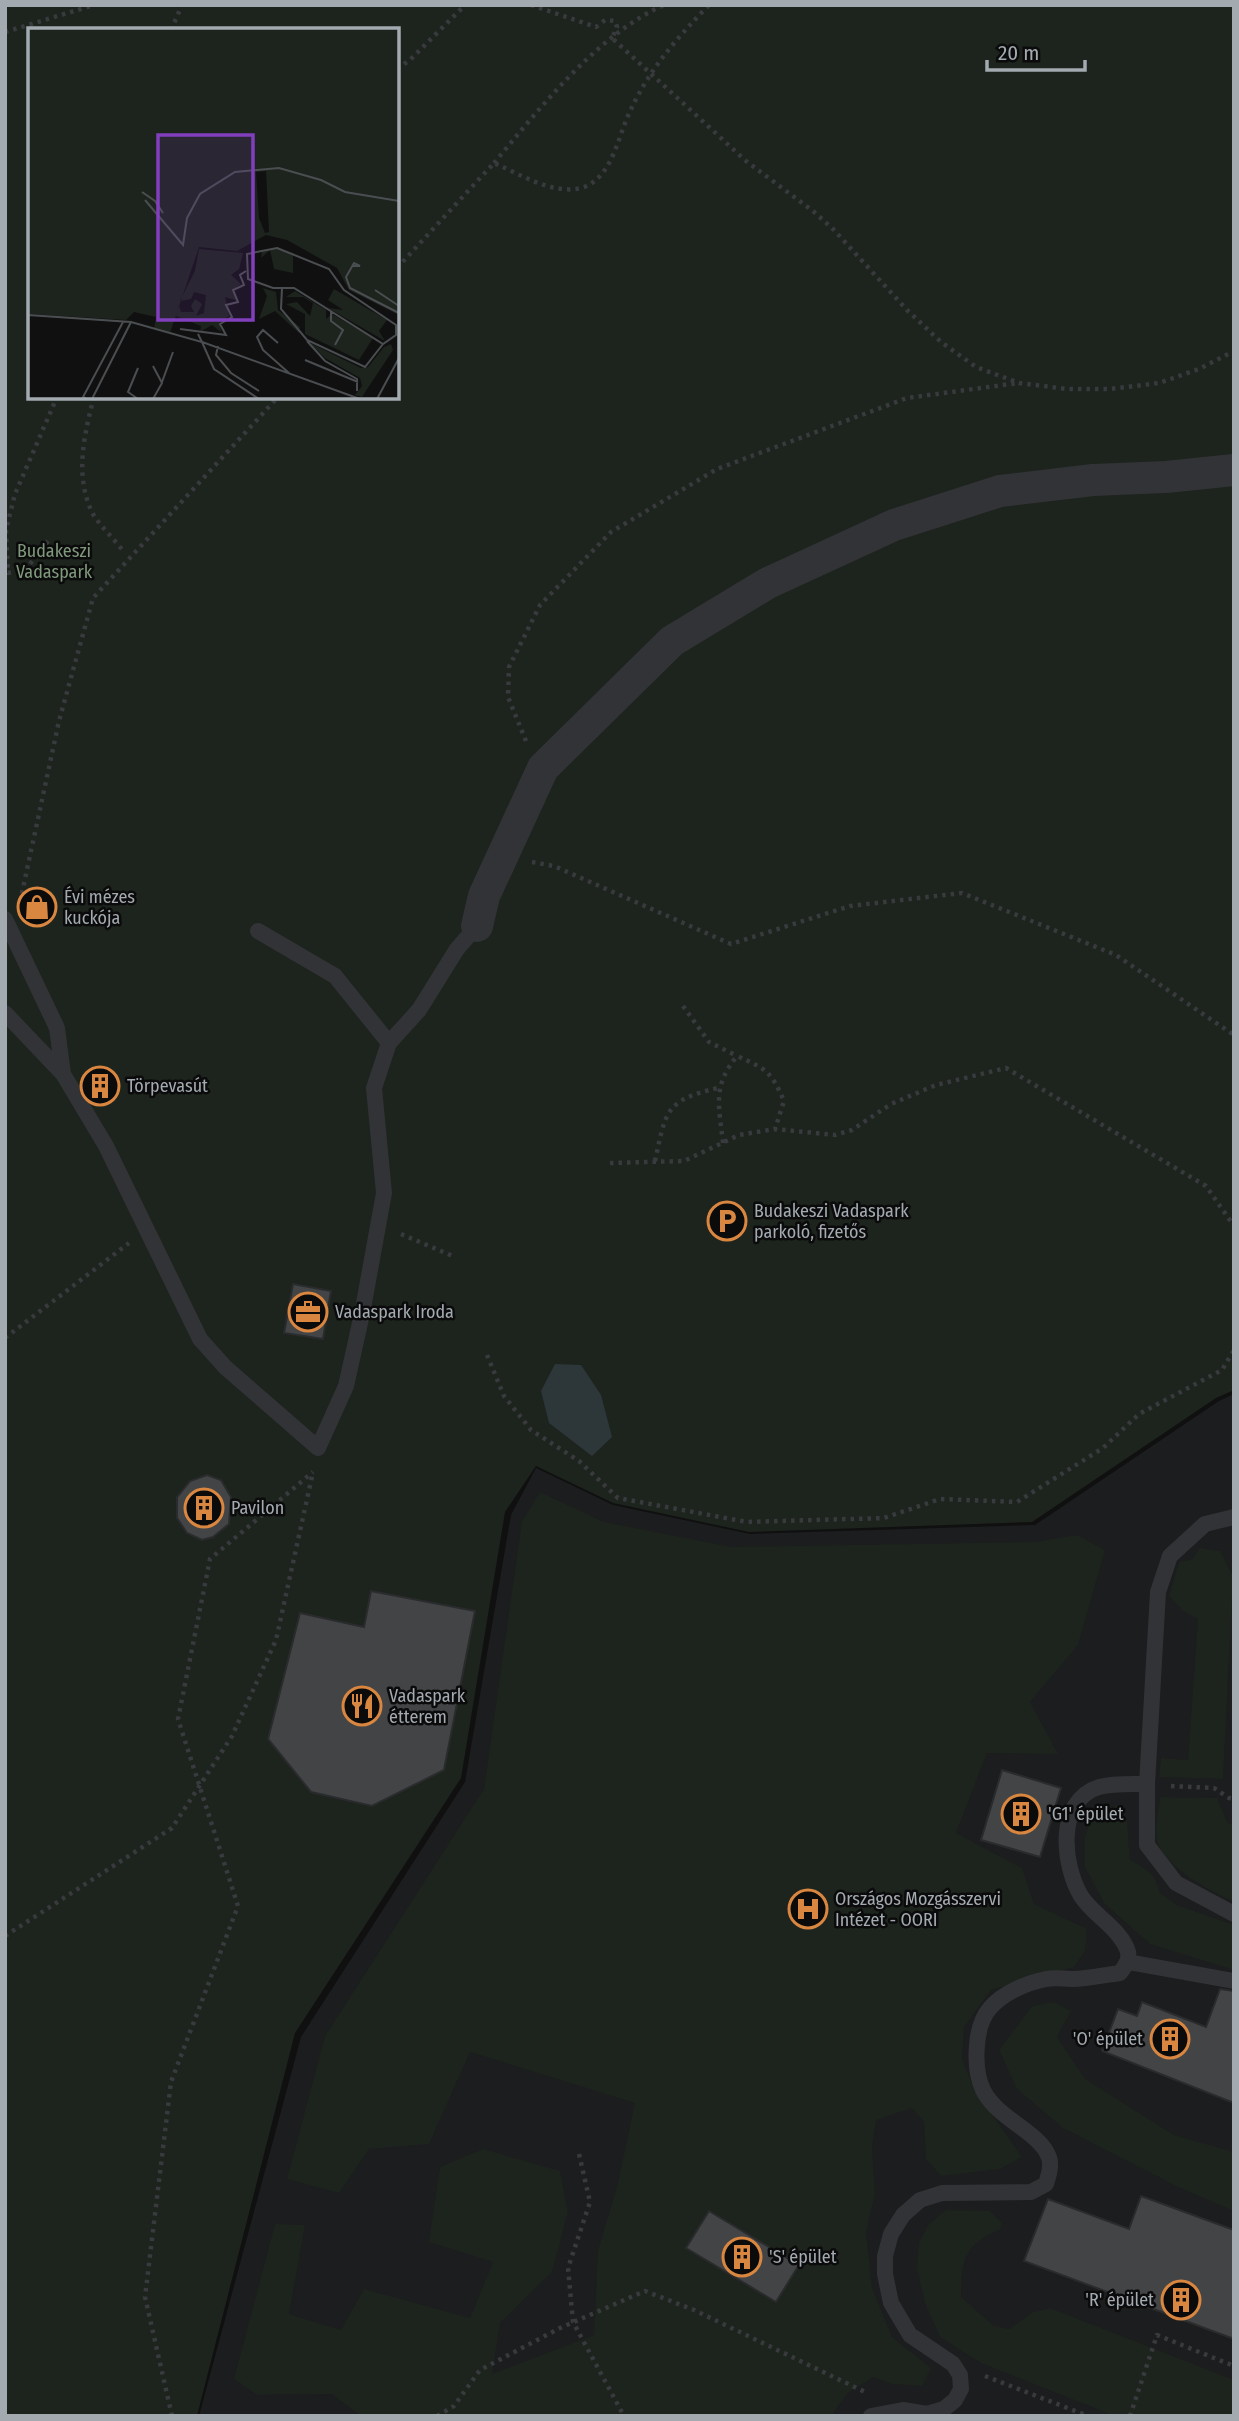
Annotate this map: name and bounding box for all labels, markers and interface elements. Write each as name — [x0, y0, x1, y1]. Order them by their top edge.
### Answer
inset map — [28, 28, 399, 399]
scale bar — [987, 28, 1085, 72]
text: 20 m — [998, 40, 1039, 66]
park label: Budakeszi Vadaspark — [16, 540, 93, 583]
place label: Évi mézes kuckója — [64, 885, 135, 929]
shop icon: Évi mézes kuckója — [16, 886, 58, 928]
building icon: Törpevasút — [79, 1065, 121, 1107]
place label: Törpevasút — [127, 1075, 208, 1097]
parking icon: Budakeszi Vadaspark parkoló, fizetős — [706, 1200, 748, 1242]
place label: Budakeszi Vadaspark parkoló, fizetős — [754, 1200, 909, 1243]
office icon: Vadaspark Iroda — [287, 1291, 329, 1333]
place label: Vadaspark Iroda — [335, 1301, 454, 1323]
building icon: Pavilon — [183, 1487, 225, 1529]
place label: Pavilon — [231, 1497, 284, 1519]
restaurant icon: Vadaspark étterem — [341, 1685, 383, 1727]
place label: Vadaspark étterem — [389, 1685, 466, 1728]
building icon: 'G1' épület — [1000, 1793, 1042, 1835]
place label: 'G1' épület — [1048, 1803, 1124, 1825]
hospital icon: Országos Mozgásszervi Intézet - OORI — [787, 1888, 829, 1930]
place label: Országos Mozgásszervi Intézet - OORI — [835, 1888, 1001, 1931]
building icon: 'O' épület — [1149, 2018, 1191, 2060]
place label: 'O' épület — [1073, 2028, 1143, 2050]
building icon: 'S' épület — [721, 2236, 763, 2278]
place label: 'S' épület — [769, 2246, 837, 2268]
building icon: 'R' épület — [1160, 2279, 1202, 2321]
place label: 'R' épület — [1085, 2289, 1154, 2311]

